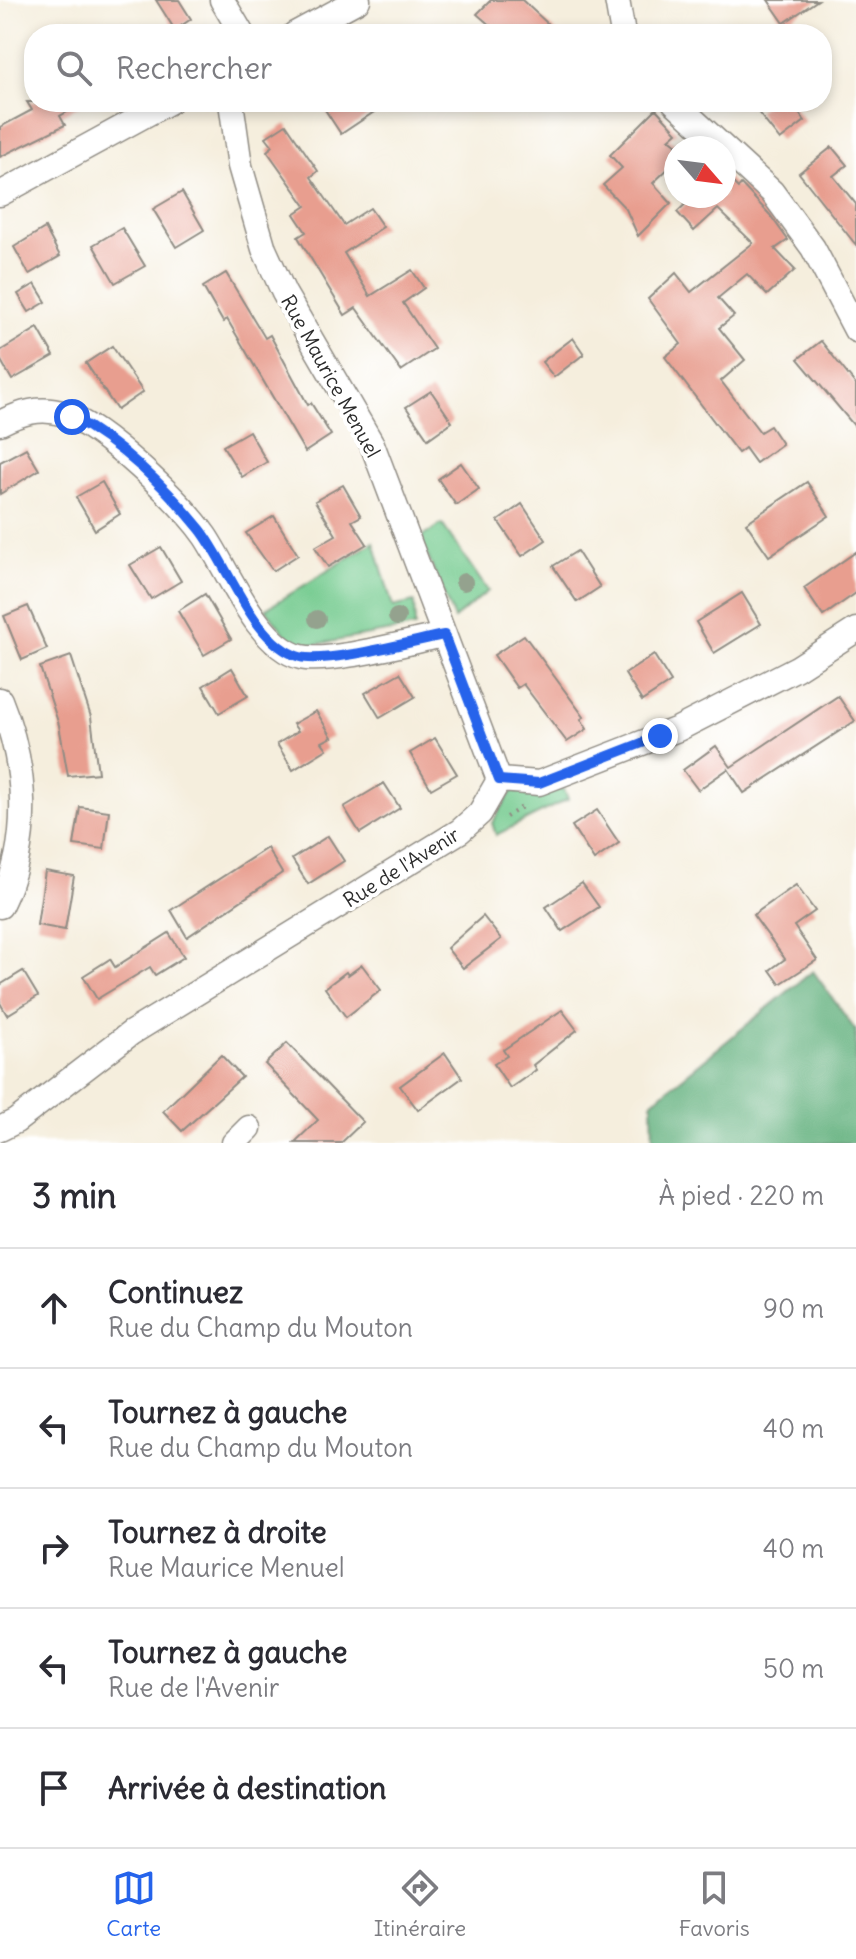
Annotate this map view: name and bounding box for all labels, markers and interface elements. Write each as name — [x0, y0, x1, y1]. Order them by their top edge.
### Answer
search box — [24, 24, 832, 112]
icon: search — [52, 46, 96, 90]
text: Rechercher — [116, 49, 272, 87]
north arrow — [664, 136, 736, 208]
street label: Rue Maurice Menuel — [276, 290, 386, 462]
route start — [54, 399, 90, 435]
route end — [642, 718, 678, 754]
street label: Rue de l'Avenir — [338, 821, 464, 913]
text: 3 min — [32, 1174, 117, 1217]
text: À pied · 220 m — [658, 1179, 824, 1212]
text: Continuez — [108, 1273, 243, 1311]
icon: ahead — [32, 1286, 76, 1330]
text: 90 m — [763, 1292, 824, 1325]
text: Rue du Champ du Mouton — [108, 1311, 413, 1344]
text: Tournez à gauche — [108, 1393, 348, 1431]
icon: left — [32, 1406, 76, 1450]
text: 40 m — [763, 1412, 824, 1445]
text: Rue du Champ du Mouton — [108, 1431, 413, 1464]
text: Tournez à droite — [108, 1513, 327, 1551]
icon: right — [32, 1526, 76, 1570]
text: 40 m — [763, 1532, 824, 1565]
text: Rue Maurice Menuel — [108, 1551, 345, 1584]
text: Tournez à gauche — [108, 1633, 348, 1671]
icon: left — [32, 1646, 76, 1690]
text: 50 m — [763, 1652, 824, 1685]
text: Rue de l'Avenir — [108, 1671, 279, 1704]
icon: arrive — [32, 1766, 76, 1810]
text: Arrivée à destination — [108, 1769, 386, 1807]
tab: Carte — [106, 1866, 161, 1942]
tab: Itinéraire — [374, 1866, 466, 1942]
tab: Favoris — [679, 1866, 750, 1942]

